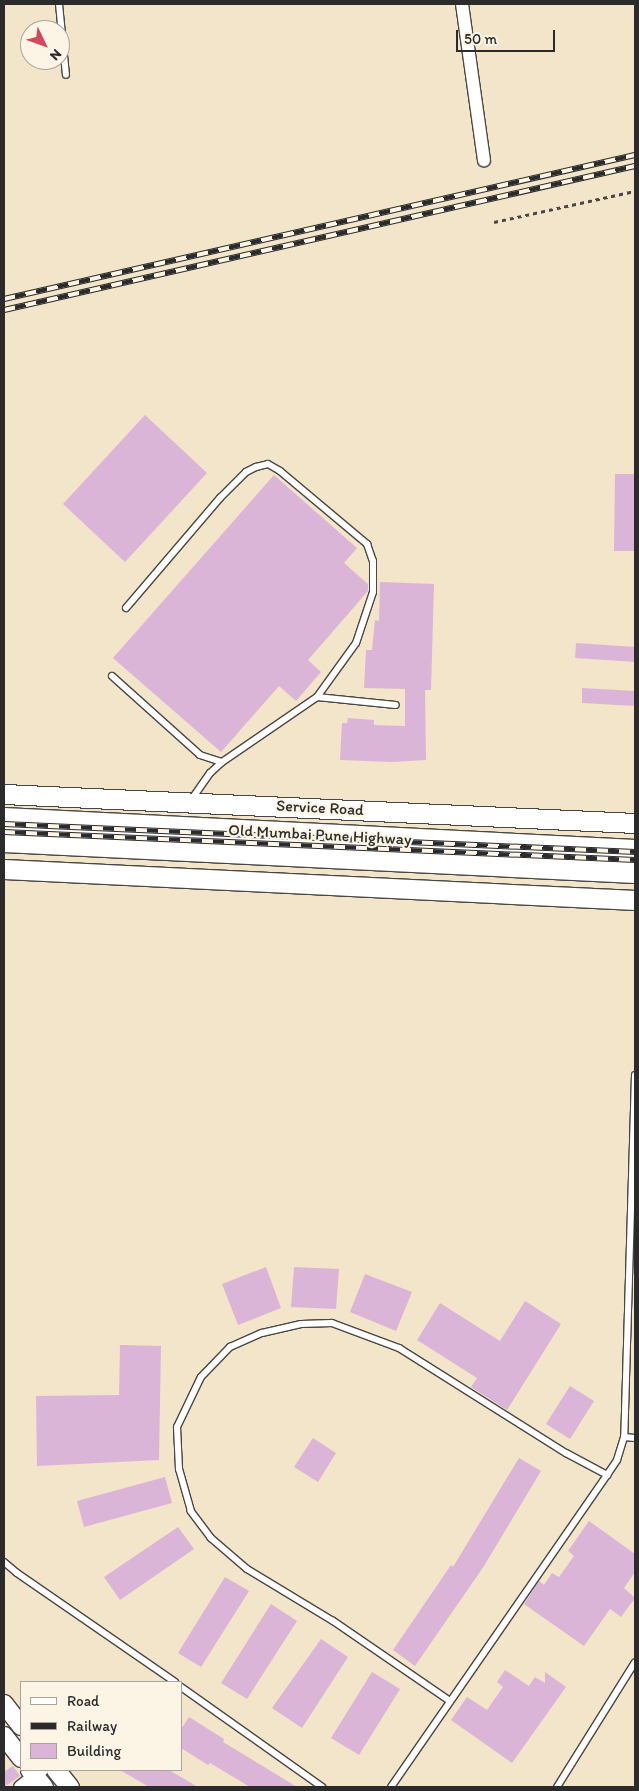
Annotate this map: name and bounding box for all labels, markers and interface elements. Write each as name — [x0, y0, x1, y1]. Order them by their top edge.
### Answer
north arrow — [20, 20, 70, 70]
scale bar — [459, 20, 558, 52]
text: 50 m — [464, 30, 497, 48]
text: N — [46, 45, 65, 64]
street label: Service Road — [276, 796, 364, 820]
street label: Old Mumbai Pune Highway — [228, 821, 412, 849]
legend — [20, 1681, 182, 1771]
text: Road — [67, 1692, 99, 1710]
text: Railway — [67, 1717, 117, 1735]
text: Building — [67, 1742, 121, 1760]

